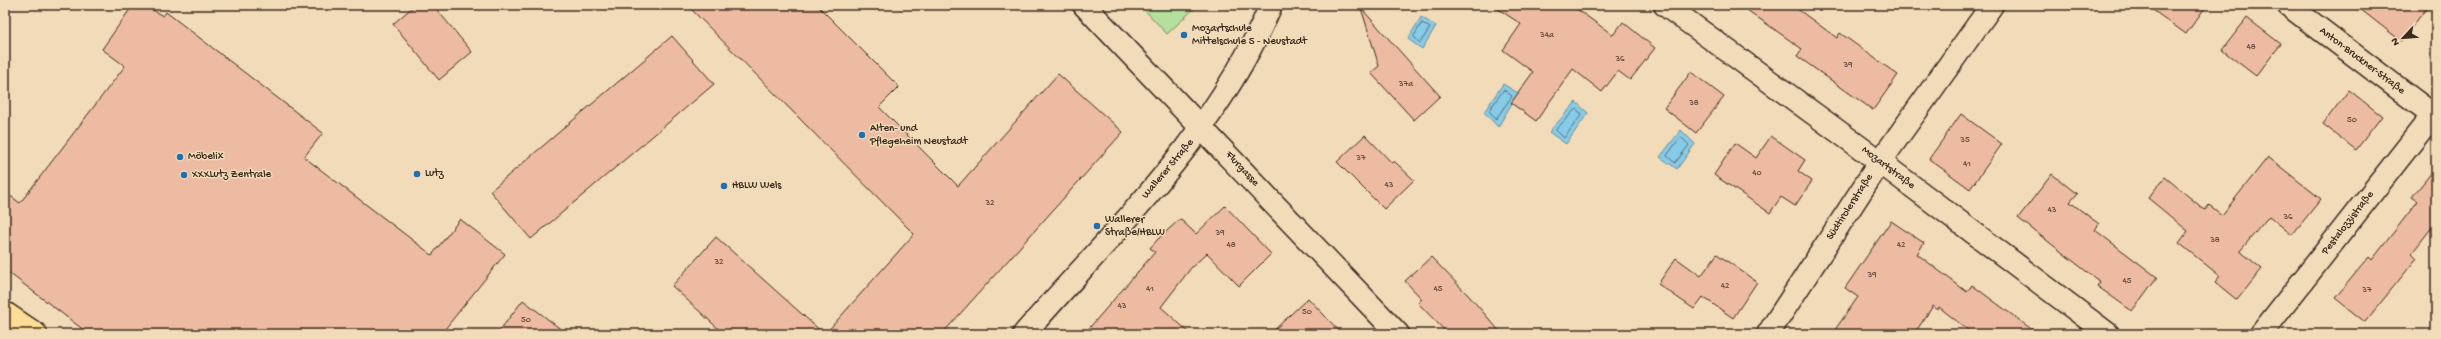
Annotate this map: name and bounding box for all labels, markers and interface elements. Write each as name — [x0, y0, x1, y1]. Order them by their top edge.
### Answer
north arrow — [2383, 18, 2423, 58]
place label: Mozartschule Mittelschule 5 - Neustadt — [1192, 23, 1308, 48]
street label: Anton-Bruckner-Straße — [2317, 25, 2407, 97]
marker: Mozartschule Mittelschule 5 - Neustadt — [1179, 30, 1189, 40]
house number: 34a — [1539, 30, 1555, 41]
text: N — [2389, 36, 2403, 47]
house number: 48 — [2246, 42, 2256, 53]
house number: 36 — [1614, 54, 1625, 65]
house number: 39 — [1842, 60, 1853, 71]
house number: 37a — [1398, 79, 1414, 90]
house number: 38 — [1688, 98, 1699, 109]
house number: 50 — [2347, 115, 2357, 126]
place label: Alten- und Pflegeheim Neustadt — [869, 123, 969, 148]
marker: Alten- und Pflegeheim Neustadt — [857, 130, 867, 140]
house number: 35 — [1959, 135, 1970, 146]
street label: Wallerer Straße — [1140, 137, 1197, 201]
street label: Mozartstraße — [1859, 144, 1917, 192]
street label: Flurgasse — [1222, 148, 1261, 189]
place label: Möbelix — [188, 151, 224, 163]
marker: Möbelix — [175, 152, 185, 162]
house number: 37 — [1355, 153, 1366, 164]
house number: 41 — [1963, 159, 1971, 170]
place label: Lutz — [425, 168, 445, 180]
house number: 40 — [1752, 168, 1762, 179]
place label: XXXLutz Zentrale — [191, 169, 272, 181]
marker: Lutz — [412, 169, 422, 179]
marker: XXXLutz Zentrale — [179, 170, 189, 180]
street label: Südtirolerstraße — [1824, 172, 1876, 242]
place label: HBLW Wels — [732, 180, 782, 192]
house number: 43 — [1385, 180, 1394, 191]
marker: HBLW Wels — [719, 181, 729, 191]
street label: Pestalozzistraße — [2319, 189, 2377, 258]
house number: 32 — [984, 198, 995, 209]
house number: 43 — [2048, 205, 2057, 216]
house number: 36 — [2282, 212, 2293, 223]
place label: Wallerer Straße/HBLW — [1105, 214, 1165, 239]
marker: Wallerer Straße/HBLW — [1092, 221, 1102, 231]
house number: 39 — [1214, 228, 1225, 239]
house number: 38 — [2209, 235, 2220, 246]
house number: 48 — [1226, 240, 1236, 251]
house number: 42 — [1897, 240, 1906, 251]
house number: 32 — [713, 257, 724, 268]
house number: 39 — [1866, 270, 1877, 281]
house number: 45 — [2123, 276, 2132, 287]
house number: 42 — [1721, 281, 1730, 292]
house number: 41 — [1146, 284, 1154, 295]
house number: 45 — [1434, 284, 1443, 295]
house number: 37 — [2361, 285, 2372, 296]
house number: 43 — [1118, 301, 1127, 312]
house number: 50 — [1302, 307, 1312, 318]
house number: 50 — [521, 315, 531, 326]

